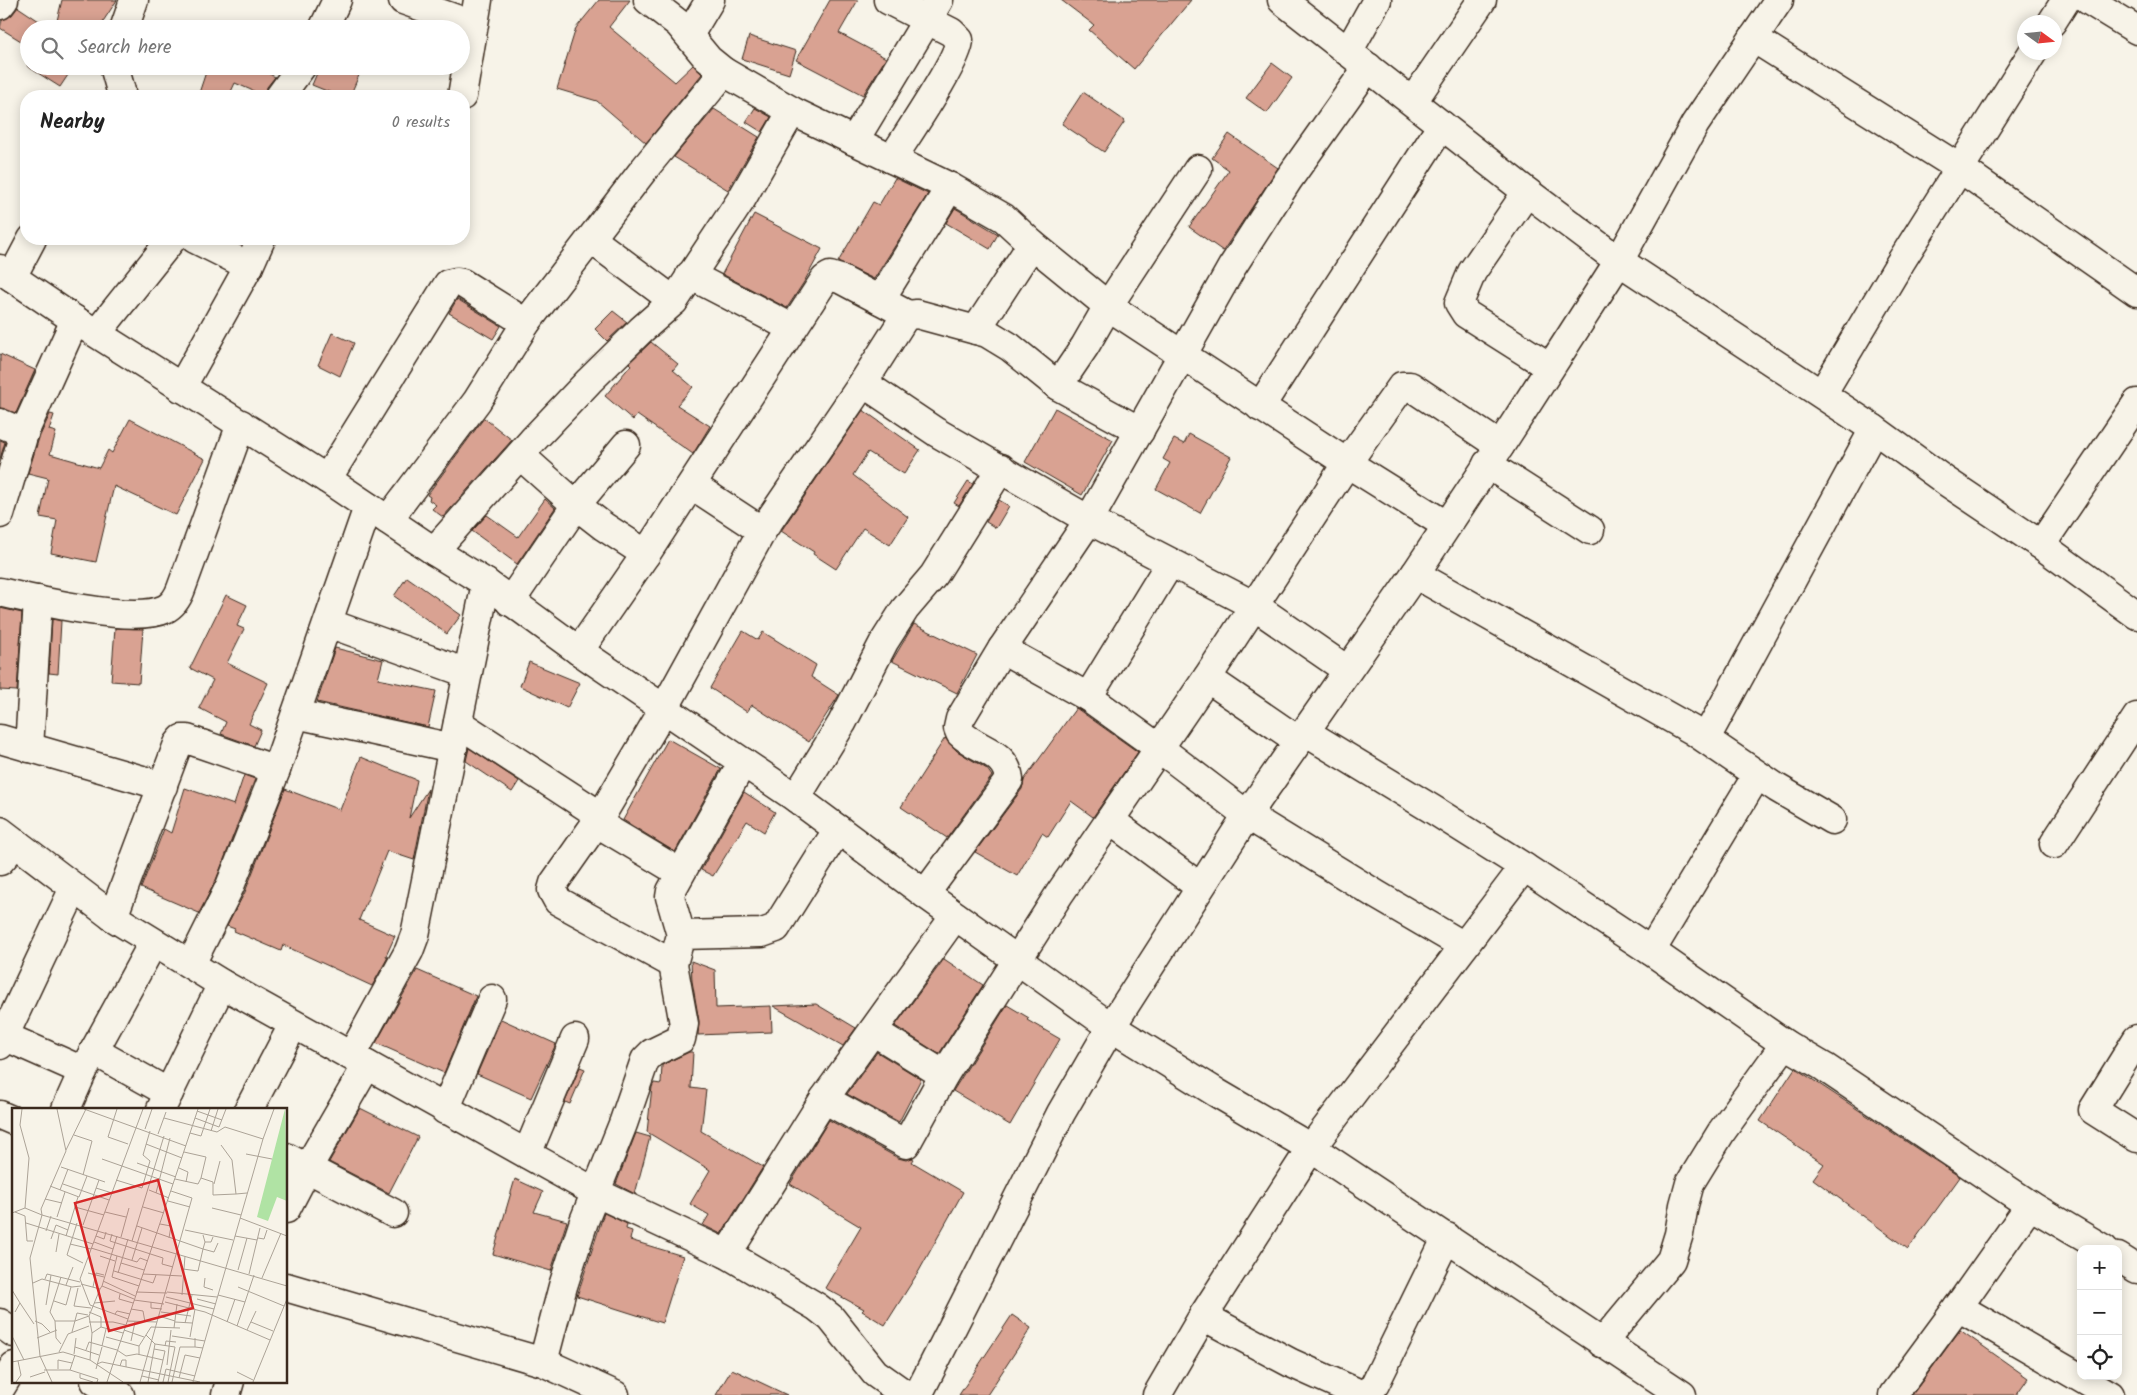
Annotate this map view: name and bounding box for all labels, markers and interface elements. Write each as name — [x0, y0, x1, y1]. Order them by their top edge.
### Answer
north arrow — [2017, 15, 2062, 60]
search box — [20, 20, 470, 75]
text: Search here — [78, 33, 172, 63]
icon: search — [38, 34, 66, 62]
text: Nearby — [40, 106, 105, 139]
text: 0 results — [392, 110, 450, 135]
inset map — [12, 1108, 288, 1382]
map controls — [2077, 1245, 2122, 1380]
button: + — [2077, 1245, 2122, 1290]
button: − — [2077, 1290, 2122, 1335]
button: locate — [2077, 1335, 2122, 1380]

